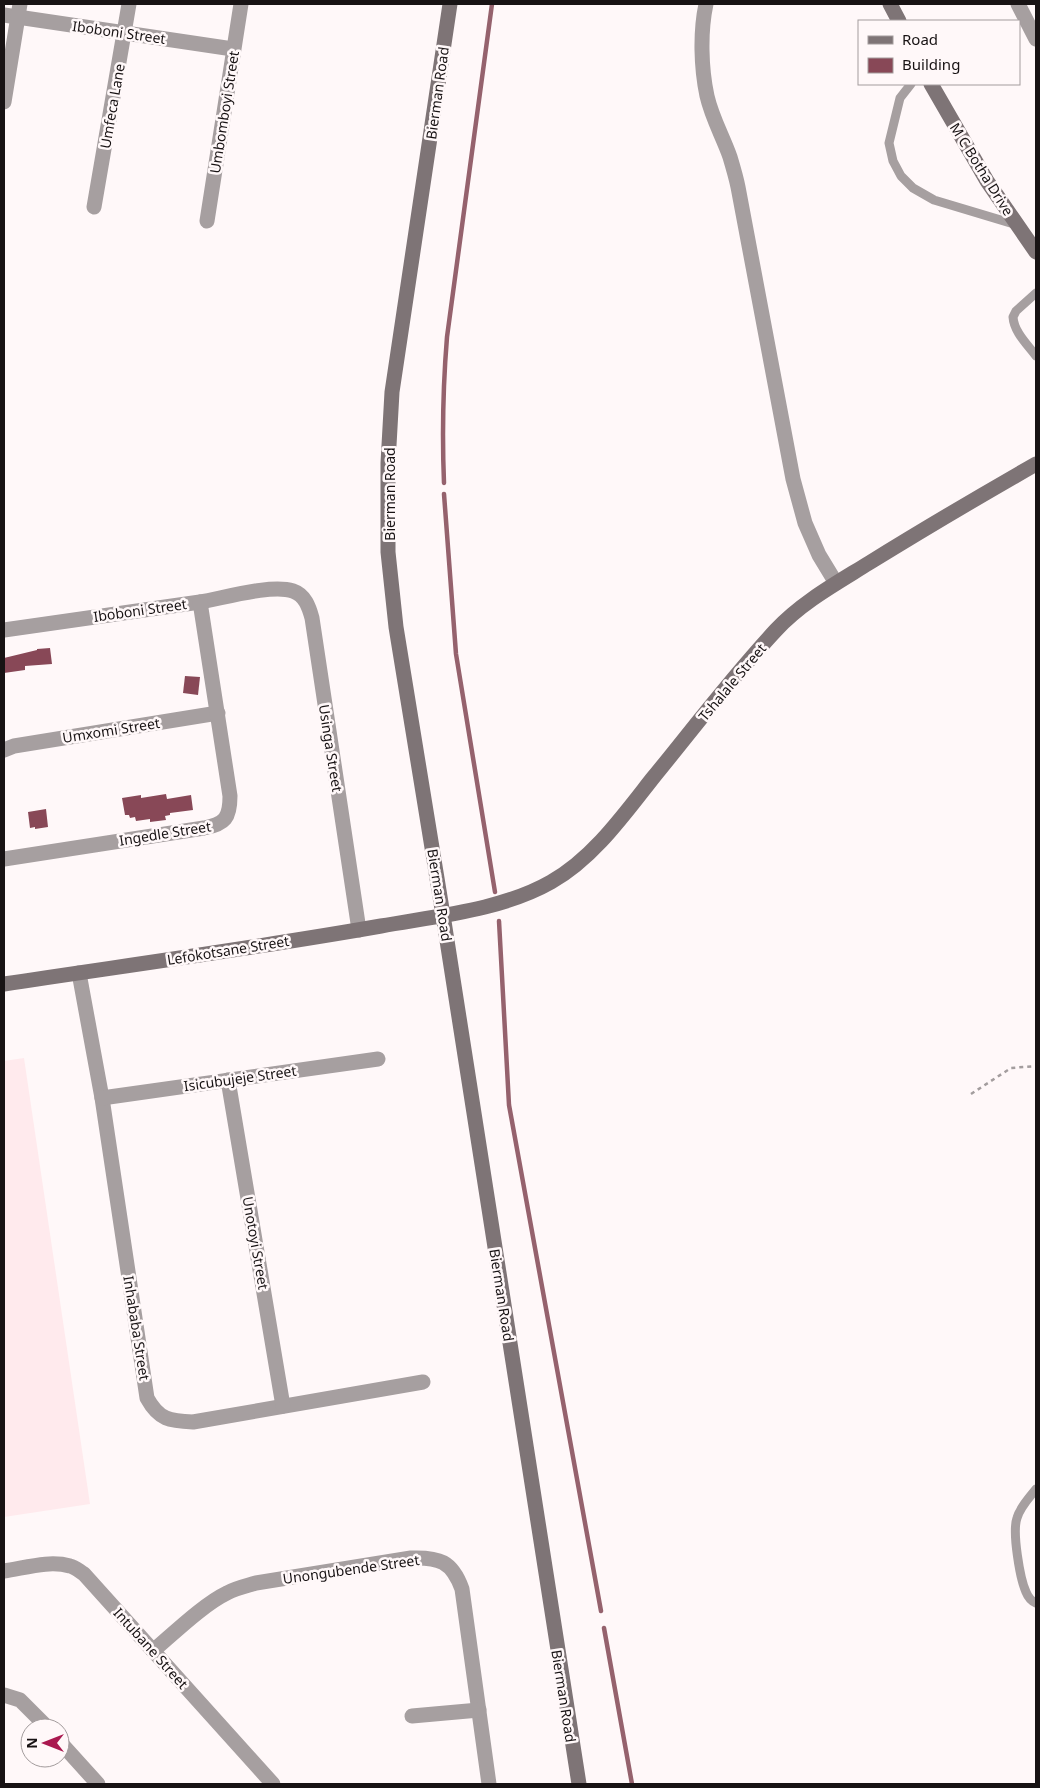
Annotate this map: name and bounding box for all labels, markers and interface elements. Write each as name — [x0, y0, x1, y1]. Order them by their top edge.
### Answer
street label: Iboboni Street — [71, 16, 167, 48]
legend — [858, 20, 1020, 85]
text: Road — [902, 29, 938, 49]
street label: Bierman Road — [421, 45, 453, 141]
street label: Umbomboyi Street — [205, 49, 243, 175]
text: Building — [902, 54, 960, 74]
street label: Umfeca Lane — [95, 62, 129, 150]
street label: M C Botha Drive — [946, 119, 1018, 219]
street label: Bierman Road — [380, 447, 399, 541]
street label: Iboboni Street — [92, 594, 188, 626]
street label: Tshalale Street — [694, 639, 770, 725]
street label: Usinga Street — [315, 703, 347, 793]
street label: Umxomi Street — [61, 713, 161, 747]
street label: Ingedle Street — [118, 816, 212, 850]
street label: Bierman Road — [423, 847, 457, 943]
street label: Lefokotsane Street — [166, 931, 290, 969]
street label: Isicubujeje Street — [183, 1061, 297, 1095]
street label: Unotoyi Street — [238, 1195, 274, 1291]
street label: Bierman Road — [485, 1247, 519, 1343]
street label: Inhababa Street — [119, 1274, 155, 1382]
street label: Unongubende Street — [282, 1550, 420, 1588]
street label: Intubane Street — [110, 1603, 192, 1693]
street label: Bierman Road — [547, 1648, 581, 1744]
north arrow — [20, 1718, 70, 1768]
text: N — [22, 1737, 41, 1749]

